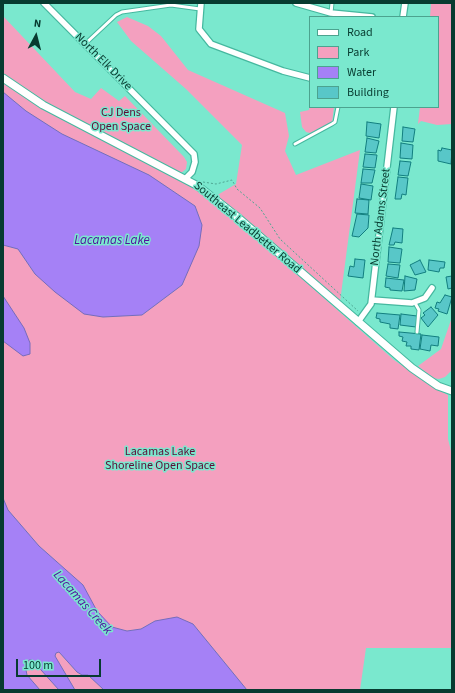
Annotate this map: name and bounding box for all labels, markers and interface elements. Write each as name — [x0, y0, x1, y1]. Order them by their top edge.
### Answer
north arrow — [16, 16, 56, 56]
text: N — [33, 16, 42, 31]
legend — [309, 16, 439, 108]
text: Road — [347, 24, 373, 41]
street label: North Elk Drive — [71, 30, 135, 94]
text: Park — [347, 44, 369, 61]
text: Water — [347, 64, 376, 81]
text: Building — [347, 84, 389, 101]
park label: CJ Dens Open Space — [91, 106, 151, 134]
street label: North Adams Street — [368, 167, 394, 267]
street label: Southeast Leadbetter Road — [190, 179, 304, 277]
water label: Lacamas Lake — [74, 233, 150, 249]
park label: Lacamas Lake Shoreline Open Space — [105, 445, 215, 473]
water label: Lacamas Creek — [49, 568, 115, 638]
scale bar — [18, 651, 103, 677]
text: 100 m — [23, 657, 53, 674]

